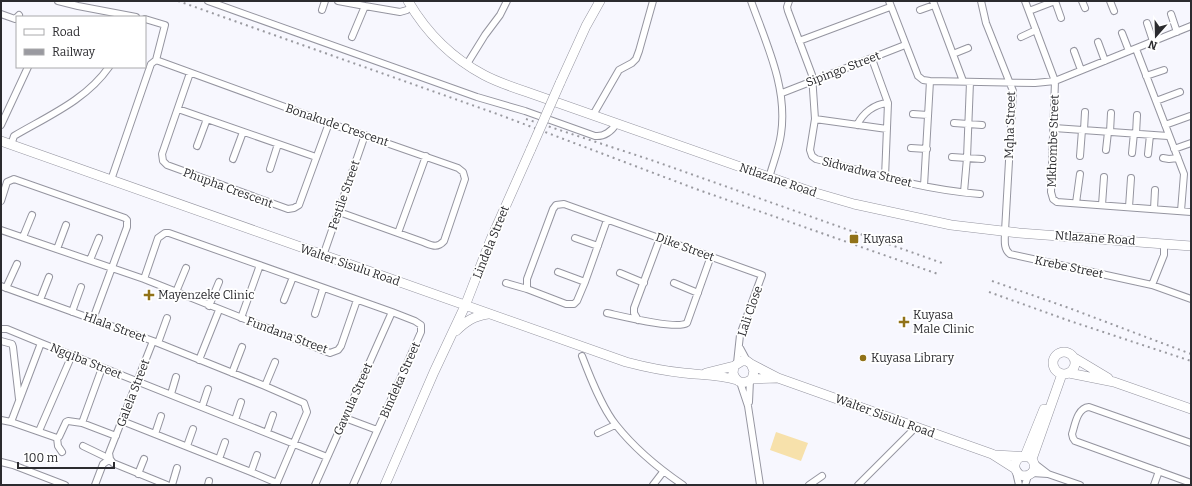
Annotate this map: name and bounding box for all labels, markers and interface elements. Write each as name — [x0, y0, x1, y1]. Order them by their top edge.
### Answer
legend — [16, 16, 146, 68]
north arrow — [1136, 16, 1176, 56]
text: Road — [52, 25, 80, 39]
text: N — [1146, 37, 1159, 52]
text: Railway — [52, 45, 96, 59]
street label: Sipingo Street — [804, 48, 883, 90]
street label: Mqha Street — [1002, 90, 1018, 159]
street label: Mkhombe Street — [1044, 94, 1062, 188]
street label: Bonakude Crescent — [284, 101, 391, 149]
street label: Sidwadwa Street — [821, 154, 914, 190]
street label: Festile Street — [326, 158, 363, 232]
street label: Ntlazane Road — [738, 160, 818, 200]
street label: Phupha Crescent — [181, 165, 275, 211]
street label: Lindela Street — [470, 203, 512, 281]
street label: Ntlazane Road — [1054, 228, 1136, 248]
street label: Dike Street — [654, 230, 717, 264]
place label: Kuyasa — [863, 232, 904, 246]
marker: Kuyasa — [848, 233, 860, 245]
street label: Walter Sisulu Road — [298, 241, 402, 289]
street label: Krebe Street — [1033, 253, 1105, 281]
street label: Lali Close — [735, 284, 765, 338]
place label: Mayenzeke Clinic — [158, 288, 254, 302]
marker: Mayenzeke Clinic — [143, 289, 155, 301]
place label: Kuyasa Male Clinic — [913, 308, 974, 336]
street label: Hlala Street — [82, 309, 149, 345]
street label: Fundana Street — [244, 314, 330, 356]
marker: Kuyasa Male Clinic — [898, 316, 910, 328]
street label: Bindeka Street — [377, 339, 423, 420]
street label: Ngqiba Street — [48, 340, 125, 382]
place label: Kuyasa Library — [871, 351, 955, 365]
marker: Kuyasa Library — [858, 353, 868, 363]
street label: Galela Street — [114, 357, 153, 429]
street label: Gawula Street — [331, 360, 376, 438]
street label: Walter Sisulu Road — [833, 391, 937, 441]
scale bar — [18, 444, 114, 470]
text: 100 m — [24, 451, 59, 465]

